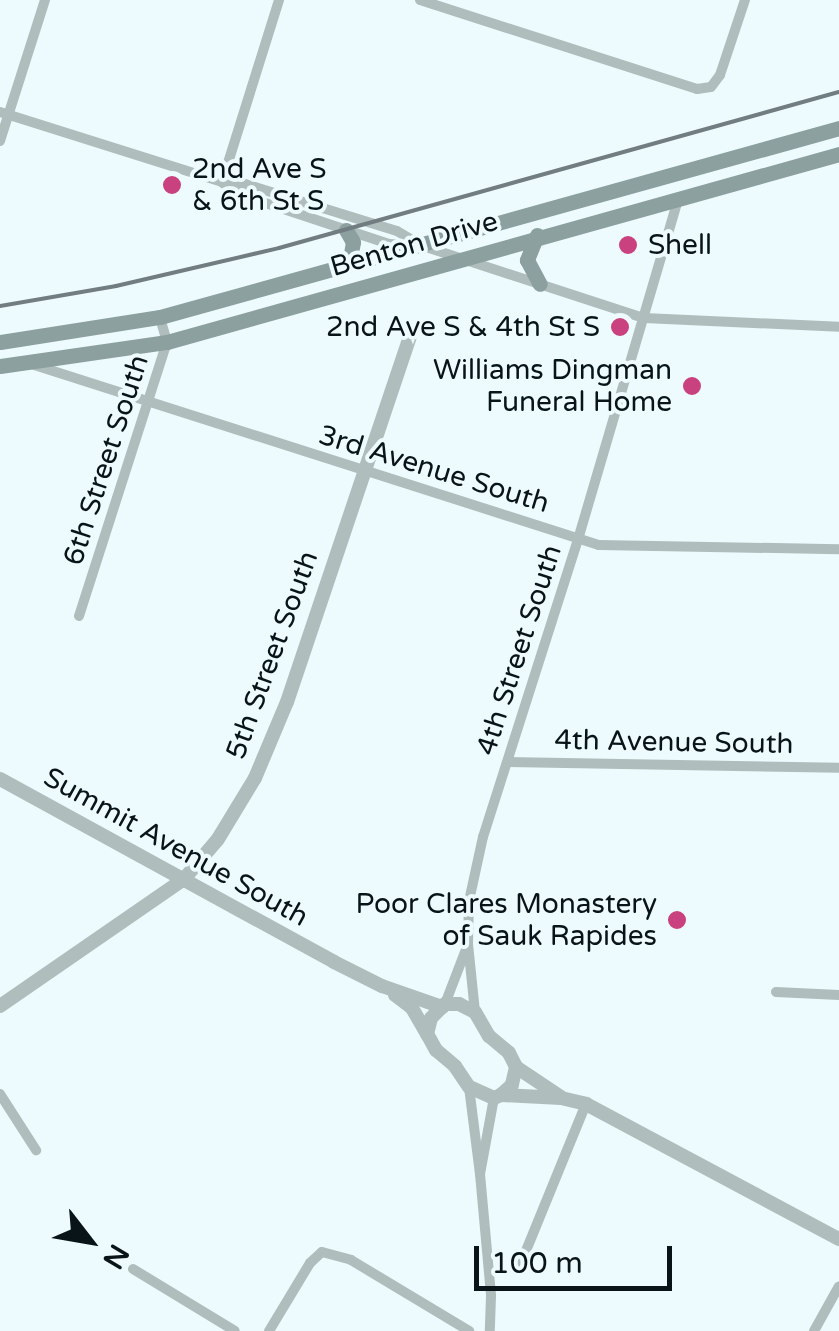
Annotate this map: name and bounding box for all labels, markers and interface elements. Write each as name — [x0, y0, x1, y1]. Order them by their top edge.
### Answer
place label: 2nd Ave S & 6th St S — [192, 152, 326, 218]
marker: 2nd Ave S & 6th St S — [161, 174, 183, 196]
street label: Benton Drive — [326, 204, 502, 284]
place label: Shell — [648, 228, 712, 262]
marker: Shell — [617, 234, 639, 256]
place label: 2nd Ave S & 4th St S — [326, 310, 600, 344]
marker: 2nd Ave S & 4th St S — [609, 316, 631, 338]
street label: 6th Street South — [56, 351, 156, 569]
place label: Williams Dingman Funeral Home — [433, 353, 672, 419]
marker: Williams Dingman Funeral Home — [681, 375, 703, 397]
street label: 3rd Avenue South — [315, 418, 553, 520]
street label: 4th Street South — [469, 541, 569, 759]
street label: 5th Street South — [219, 546, 325, 764]
street label: 4th Avenue South — [554, 723, 794, 761]
street label: Summit Avenue South — [38, 760, 314, 934]
place label: Poor Clares Monastery of Sauk Rapides — [356, 887, 657, 953]
marker: Poor Clares Monastery of Sauk Rapides — [666, 909, 688, 931]
north arrow — [40, 1191, 140, 1291]
scale bar — [479, 1226, 676, 1288]
text: N — [95, 1238, 136, 1275]
text: 100 m — [491, 1245, 583, 1282]

